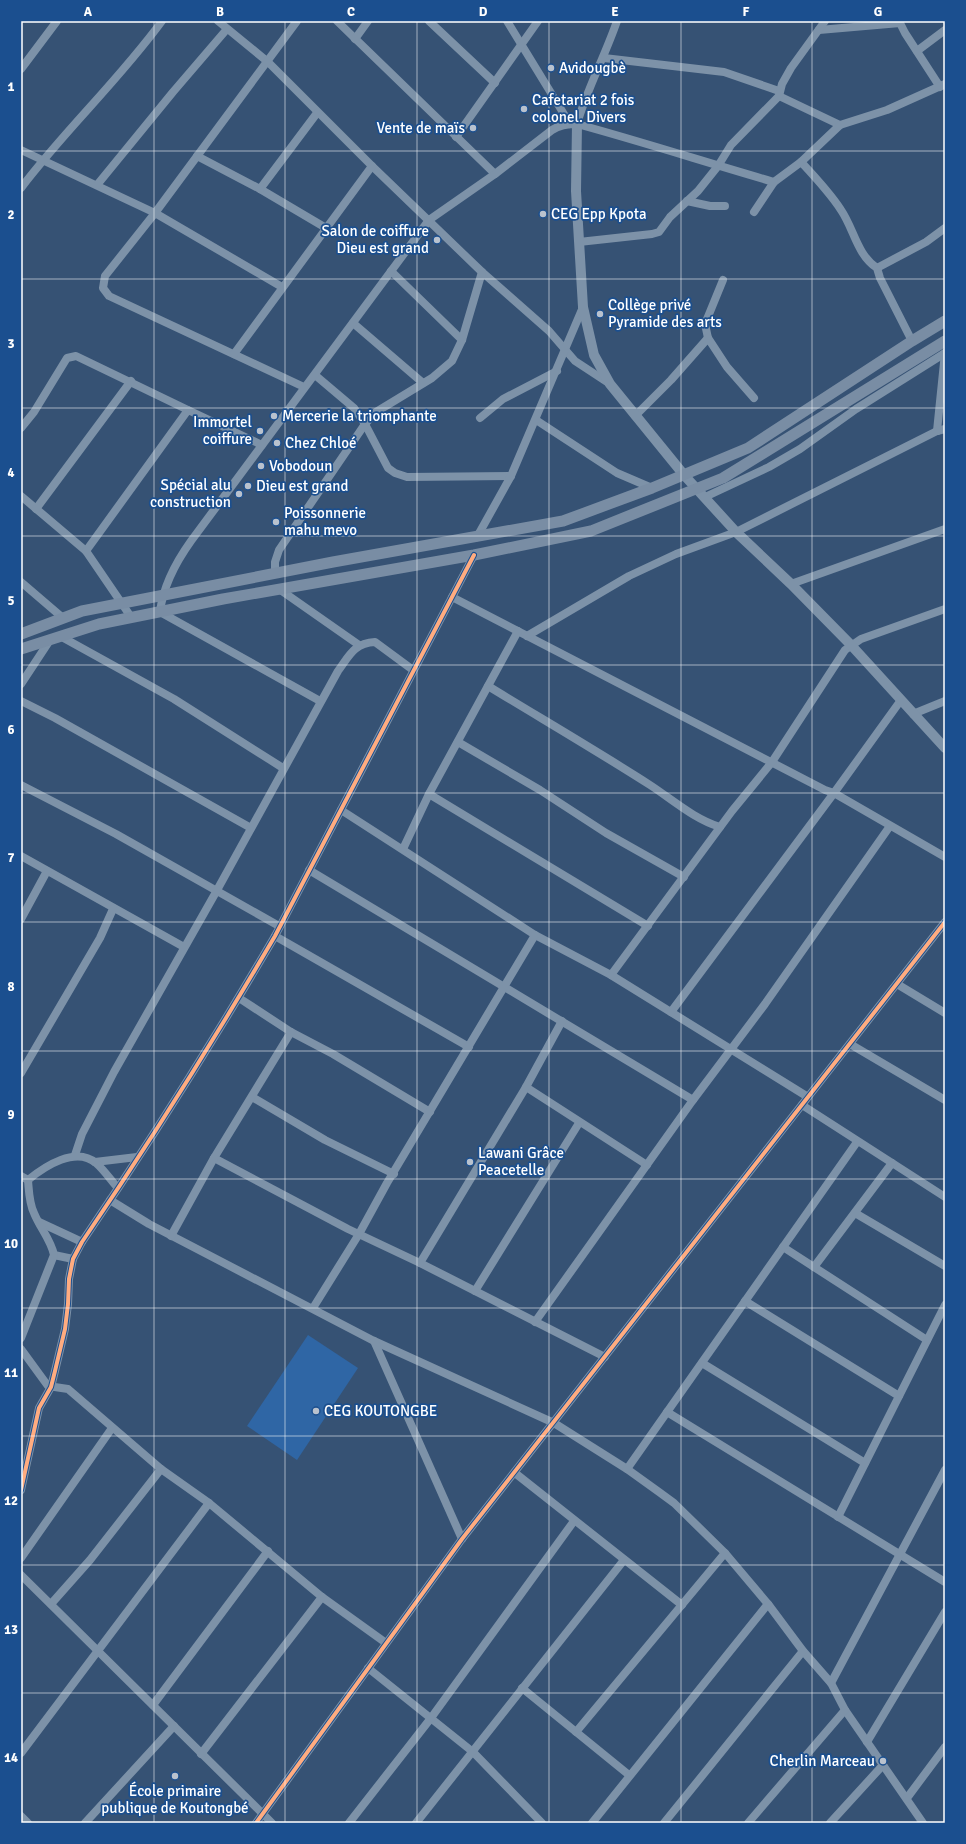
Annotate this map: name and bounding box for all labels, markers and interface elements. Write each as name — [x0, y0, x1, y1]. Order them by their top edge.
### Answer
text: A — [84, 4, 93, 20]
text: B — [216, 4, 224, 20]
text: C — [347, 4, 355, 20]
text: D — [479, 4, 488, 20]
text: E — [611, 4, 619, 20]
text: F — [743, 4, 750, 20]
text: G — [874, 4, 882, 20]
place label: Avidougbè — [559, 59, 626, 77]
marker: Avidougbè — [546, 63, 556, 73]
text: 1 — [7, 79, 15, 95]
place label: Cafetariat 2 fois colonel. Divers — [532, 91, 635, 126]
marker: Cafetariat 2 fois colonel. Divers — [519, 104, 529, 114]
place label: Vente de maïs — [377, 119, 465, 137]
marker: Vente de maïs — [468, 123, 478, 133]
place label: CEG Epp Kpota — [551, 205, 646, 223]
text: 2 — [7, 207, 15, 223]
marker: CEG Epp Kpota — [538, 209, 548, 219]
place label: Salon de coiffure Dieu est grand — [321, 222, 429, 257]
marker: Salon de coiffure Dieu est grand — [432, 235, 442, 245]
place label: Collège privé Pyramide des arts — [608, 296, 722, 331]
marker: Collège privé Pyramide des arts — [595, 309, 605, 319]
text: 3 — [7, 336, 15, 352]
place label: Mercerie la triomphante — [282, 407, 437, 425]
marker: Mercerie la triomphante — [269, 411, 279, 421]
place label: Immortel coiffure — [193, 413, 252, 448]
marker: Immortel coiffure — [255, 426, 265, 436]
place label: Chez Chloé — [285, 434, 357, 452]
marker: Chez Chloé — [272, 438, 282, 448]
place label: Vobodoun — [269, 457, 333, 475]
marker: Vobodoun — [256, 461, 266, 471]
text: 4 — [7, 465, 15, 481]
place label: Spécial alu construction — [150, 476, 231, 511]
place label: Dieu est grand — [256, 477, 349, 495]
marker: Dieu est grand — [243, 481, 253, 491]
marker: Spécial alu construction — [234, 489, 244, 499]
place label: Poissonnerie mahu mevo — [284, 504, 366, 539]
marker: Poissonnerie mahu mevo — [271, 517, 281, 527]
text: 5 — [7, 593, 15, 609]
text: 6 — [7, 722, 15, 738]
text: 7 — [7, 850, 15, 866]
text: 8 — [7, 979, 15, 995]
text: 9 — [7, 1107, 15, 1123]
place label: Lawani Grâce Peacetelle — [478, 1144, 564, 1179]
marker: Lawani Grâce Peacetelle — [465, 1157, 475, 1167]
text: 10 — [4, 1236, 18, 1252]
text: 11 — [4, 1365, 18, 1381]
place label: CEG KOUTONGBE — [324, 1402, 437, 1420]
marker: CEG KOUTONGBE — [311, 1406, 321, 1416]
text: 12 — [4, 1493, 18, 1509]
text: 13 — [4, 1622, 18, 1638]
text: 14 — [4, 1750, 18, 1766]
place label: Cherlin Marceau — [770, 1752, 875, 1770]
marker: Cherlin Marceau — [878, 1756, 888, 1766]
marker: École primaire publique de Koutongbé — [170, 1771, 180, 1781]
place label: École primaire publique de Koutongbé — [101, 1781, 249, 1817]

